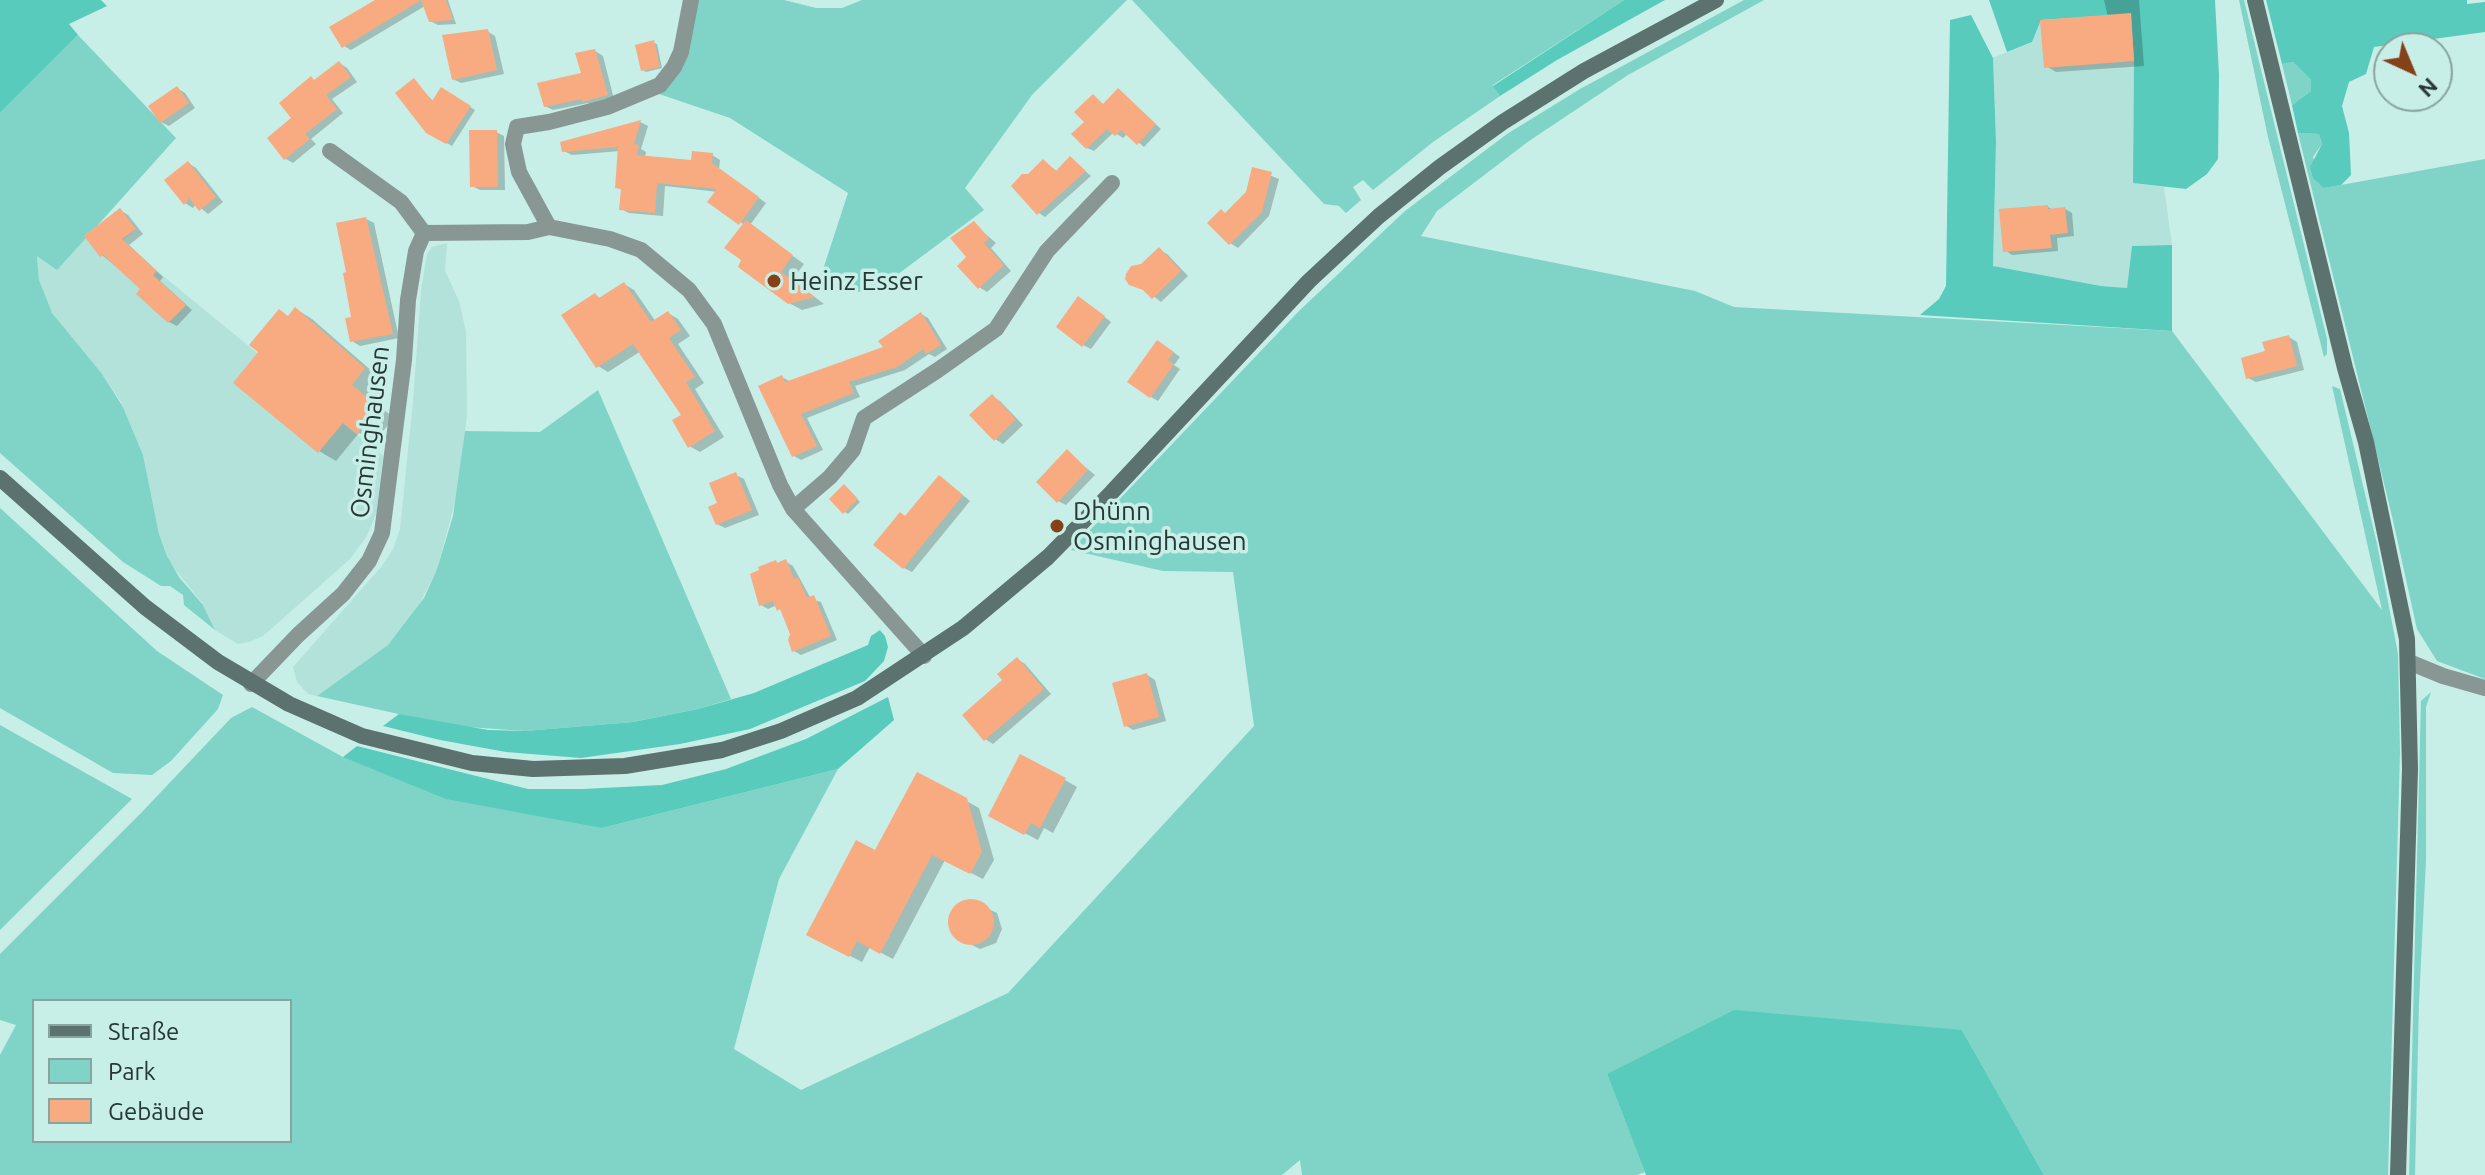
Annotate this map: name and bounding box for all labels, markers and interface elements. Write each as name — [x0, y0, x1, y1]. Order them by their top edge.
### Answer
north arrow — [2373, 32, 2453, 112]
text: N — [2414, 73, 2443, 103]
place label: Heinz Esser — [790, 265, 923, 297]
marker: Heinz Esser — [765, 272, 783, 290]
street label: Osminghausen — [344, 344, 396, 520]
place label: Dhünn Osminghausen — [1073, 495, 1247, 556]
marker: Dhünn Osminghausen — [1048, 517, 1066, 535]
legend — [32, 999, 292, 1143]
text: Straße — [108, 1018, 179, 1045]
text: Park — [108, 1058, 156, 1085]
text: Gebäude — [108, 1098, 205, 1125]

